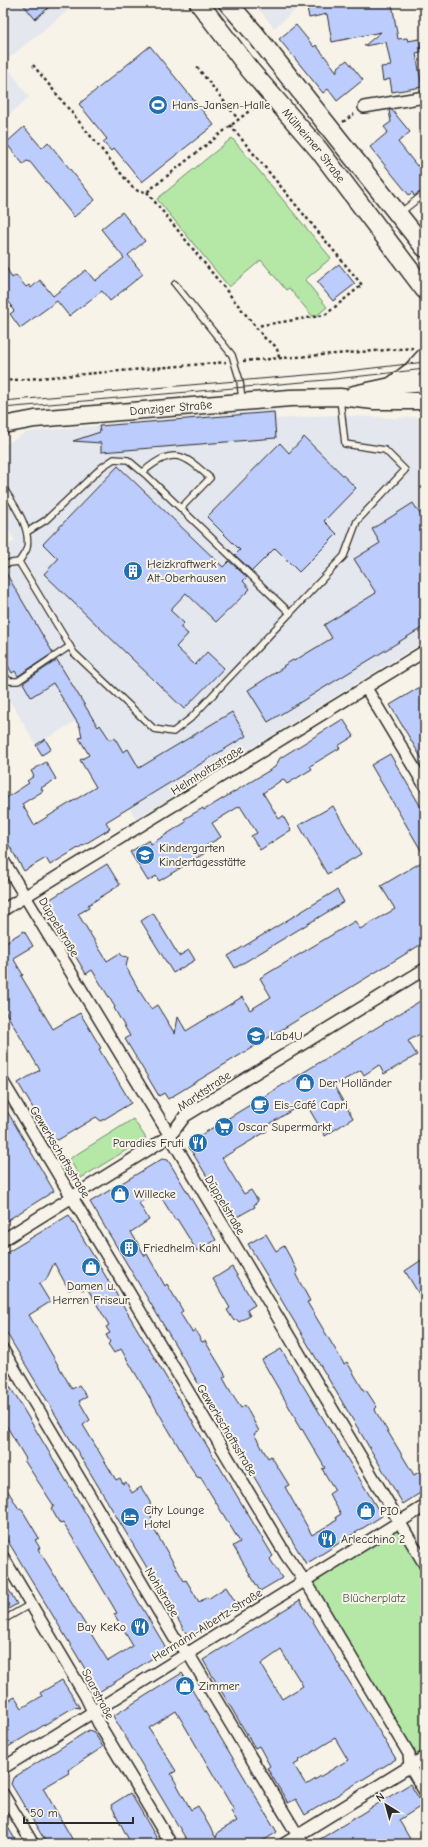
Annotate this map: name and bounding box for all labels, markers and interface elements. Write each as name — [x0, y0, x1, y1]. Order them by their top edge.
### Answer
sports icon: Hans-Jansen-Halle — [147, 94, 169, 116]
place label: Hans-Jansen-Halle — [172, 98, 270, 112]
street label: Mülheimer Straße — [279, 105, 348, 185]
street label: Danziger Straße — [129, 397, 213, 418]
place label: Heizkraftwerk Alt-Oberhausen — [147, 557, 226, 585]
building icon: Heizkraftwerk Alt-Oberhausen — [122, 560, 144, 582]
street label: Helmholtzstraße — [168, 742, 246, 798]
place label: Kindergarten Kindertagesstätte — [159, 841, 246, 869]
school or university icon: Kindergarten Kindertagesstätte — [134, 844, 156, 866]
street label: Düppelstraße — [36, 895, 82, 959]
school or university icon: Lab4U — [245, 1025, 267, 1047]
place label: Lab4U — [270, 1029, 303, 1043]
street label: Marktstraße — [174, 1068, 234, 1114]
shop icon: Der Holländer — [294, 1072, 316, 1094]
place label: Der Holländer — [319, 1076, 392, 1090]
cafe icon: Eis-Café Capri — [249, 1094, 271, 1116]
place label: Eis-Café Capri — [274, 1098, 348, 1112]
street label: Gewerkschaftsstraße — [27, 1103, 93, 1201]
supermarket icon: Oscar Supermarkt — [213, 1116, 235, 1138]
place label: Oscar Supermarkt — [238, 1120, 332, 1134]
restaurant icon: Paradies Fruti — [187, 1132, 209, 1154]
place label: Paradies Fruti — [113, 1136, 184, 1150]
street label: Düppelstraße — [202, 1173, 248, 1237]
shop icon: Willecke — [109, 1183, 131, 1205]
place label: Willecke — [134, 1187, 176, 1201]
building icon: Friedhelm Kahl — [118, 1237, 140, 1259]
place label: Friedhelm Kahl — [143, 1241, 221, 1255]
shop icon: Damen u. Herren Friseur — [80, 1256, 102, 1278]
place label: Damen u. Herren Friseur — [53, 1279, 130, 1307]
street label: Gewerkschaftsstraße — [194, 1381, 260, 1479]
shop icon: PIO — [355, 1500, 377, 1522]
place label: City Lounge Hotel — [144, 1503, 204, 1531]
place label: PIO — [380, 1504, 399, 1518]
hotel icon: City Lounge Hotel — [119, 1506, 141, 1528]
restaurant icon: Arlecchino 2 — [316, 1528, 338, 1550]
place label: Arlecchino 2 — [341, 1532, 405, 1546]
street label: Nohlstraße — [142, 1565, 182, 1619]
street label: Hermann-Albertz-Straße — [149, 1585, 265, 1665]
park label: Blücherplatz — [342, 1591, 406, 1605]
restaurant icon: Bay KeKo — [129, 1616, 151, 1638]
place label: Bay KeKo — [77, 1620, 126, 1634]
street label: Saarstraße — [79, 1666, 117, 1722]
shop icon: Zimmer — [174, 1675, 196, 1697]
place label: Zimmer — [199, 1679, 240, 1693]
north arrow — [366, 1785, 406, 1825]
text: N — [374, 1790, 387, 1805]
scale bar — [24, 1799, 133, 1825]
text: 50 m — [30, 1806, 58, 1820]

